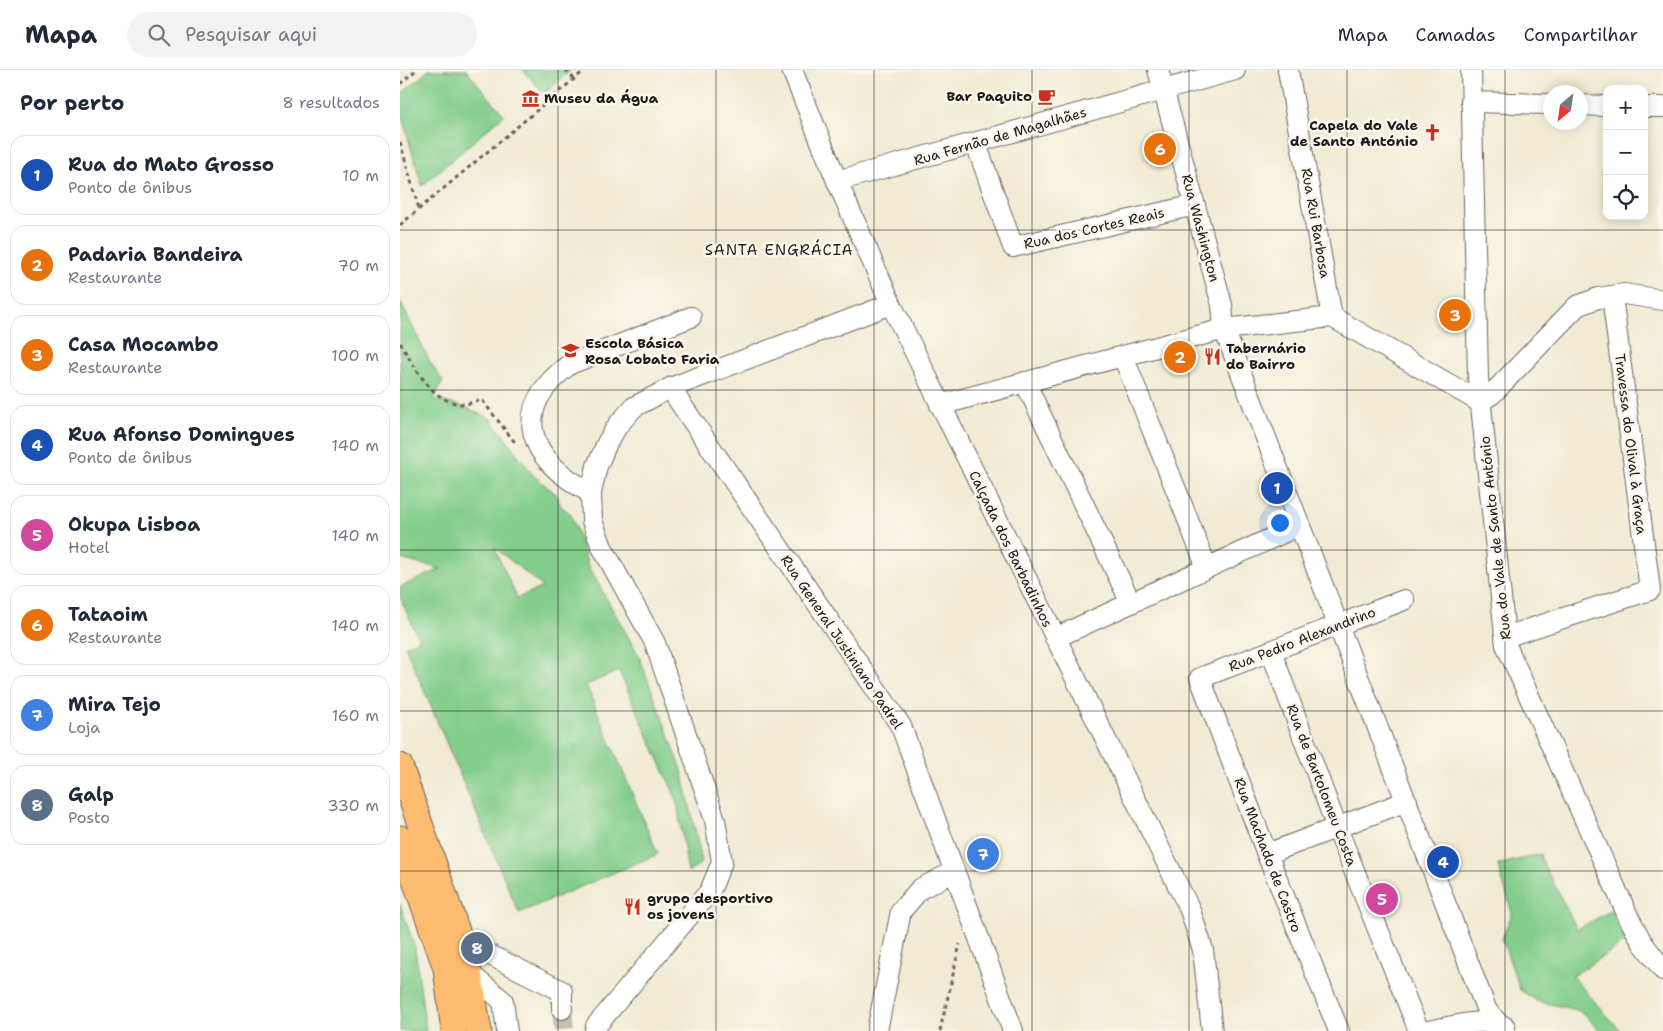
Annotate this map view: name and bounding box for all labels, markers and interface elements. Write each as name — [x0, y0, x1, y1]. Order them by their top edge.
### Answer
search box — [127, 12, 477, 57]
text: Mapa — [25, 19, 97, 51]
icon: search — [145, 21, 173, 49]
text: Pesquisar aqui — [185, 22, 317, 47]
text: Mapa — [1338, 23, 1388, 47]
text: Camadas — [1416, 23, 1496, 47]
text: Compartilhar — [1524, 23, 1638, 47]
north arrow — [1543, 85, 1588, 130]
map controls — [1603, 85, 1648, 220]
button: + — [1603, 85, 1648, 130]
cafe icon: Bar Paquito — [1036, 86, 1056, 106]
place label: Bar Paquito — [947, 87, 1032, 105]
museum icon: Museu da Água — [520, 88, 540, 108]
text: Por perto — [20, 89, 124, 117]
place label: Museu da Água — [544, 89, 659, 107]
text: 8 resultados — [282, 92, 380, 113]
street label: Rua Fernão de Magalhães — [912, 103, 1088, 169]
place label: Capela do Vale de Santo António — [1290, 116, 1418, 150]
church icon: Capela do Vale de Santo António — [1422, 123, 1442, 143]
pin: 6 — [1144, 130, 1176, 168]
button: − — [1603, 130, 1648, 175]
text: Rua do Mato Grosso — [68, 152, 274, 177]
text: 1 — [33, 165, 41, 186]
text: 10 m — [342, 165, 379, 186]
street label: Rua Rui Barbosa — [1297, 166, 1335, 280]
street label: Rua Washington — [1178, 172, 1224, 284]
button: locate — [1603, 175, 1648, 220]
text: Ponto de ônibus — [68, 177, 192, 198]
street label: Rua dos Cortes Reais — [1022, 203, 1166, 253]
district label: SANTA ENGRÁCIA — [705, 239, 853, 260]
text: Padaria Bandeira — [68, 242, 242, 267]
text: 2 — [31, 255, 43, 276]
text: 70 m — [338, 255, 379, 276]
text: Restaurante — [68, 267, 162, 288]
pin: 3 — [1439, 296, 1471, 334]
text: Casa Mocambo — [68, 332, 219, 357]
place label: Escola Básica Rosa Lobato Faria — [585, 334, 720, 368]
pin: 2 — [1164, 338, 1196, 376]
place label: Tabernário do Bairro — [1226, 339, 1306, 373]
school or university icon: Escola Básica Rosa Lobato Faria — [561, 341, 581, 361]
text: 3 — [31, 345, 43, 366]
text: 100 m — [331, 345, 379, 366]
restaurant icon: Tabernário do Bairro — [1202, 346, 1222, 366]
street label: Travessa do Olival à Graça — [1611, 353, 1651, 536]
text: Restaurante — [68, 357, 162, 378]
text: Rua Afonso Domingues — [68, 422, 295, 447]
text: 4 — [31, 435, 43, 456]
text: 140 m — [332, 435, 379, 456]
street label: Rua do Vale de Santo António — [1475, 435, 1515, 641]
text: Ponto de ônibus — [68, 447, 192, 468]
street label: Calçada dos Barbadinhos — [965, 468, 1057, 630]
pin: 1 — [1261, 469, 1293, 507]
your location — [1267, 510, 1293, 536]
text: Okupa Lisboa — [68, 512, 200, 537]
text: 5 — [32, 525, 42, 546]
text: 140 m — [332, 525, 379, 546]
text: Hotel — [68, 537, 109, 558]
street label: Rua General Justiniano Padrel — [777, 551, 908, 733]
text: Tataoim — [68, 602, 148, 627]
street label: Rua Pedro Alexandrino — [1226, 603, 1378, 675]
text: 6 — [31, 615, 43, 636]
text: 140 m — [332, 615, 379, 636]
text: Restaurante — [68, 627, 162, 648]
text: Mira Tejo — [68, 692, 161, 717]
street label: Rua de Bartolomeu Costa — [1283, 702, 1361, 869]
text: 7 — [31, 705, 43, 726]
text: 160 m — [332, 705, 379, 726]
text: Loja — [68, 717, 100, 738]
street label: Rua Machado de Castro — [1230, 775, 1306, 935]
text: Galp — [68, 782, 114, 807]
text: 8 — [31, 795, 43, 816]
text: 330 m — [327, 795, 379, 816]
text: Posto — [68, 807, 110, 828]
pin: 7 — [967, 835, 999, 873]
pin: 4 — [1427, 843, 1459, 881]
pin: 5 — [1366, 880, 1398, 918]
place label: grupo desportivo os jovens — [647, 889, 773, 923]
restaurant icon: grupo desportivo os jovens — [623, 896, 643, 916]
pin: 8 — [461, 929, 493, 967]

